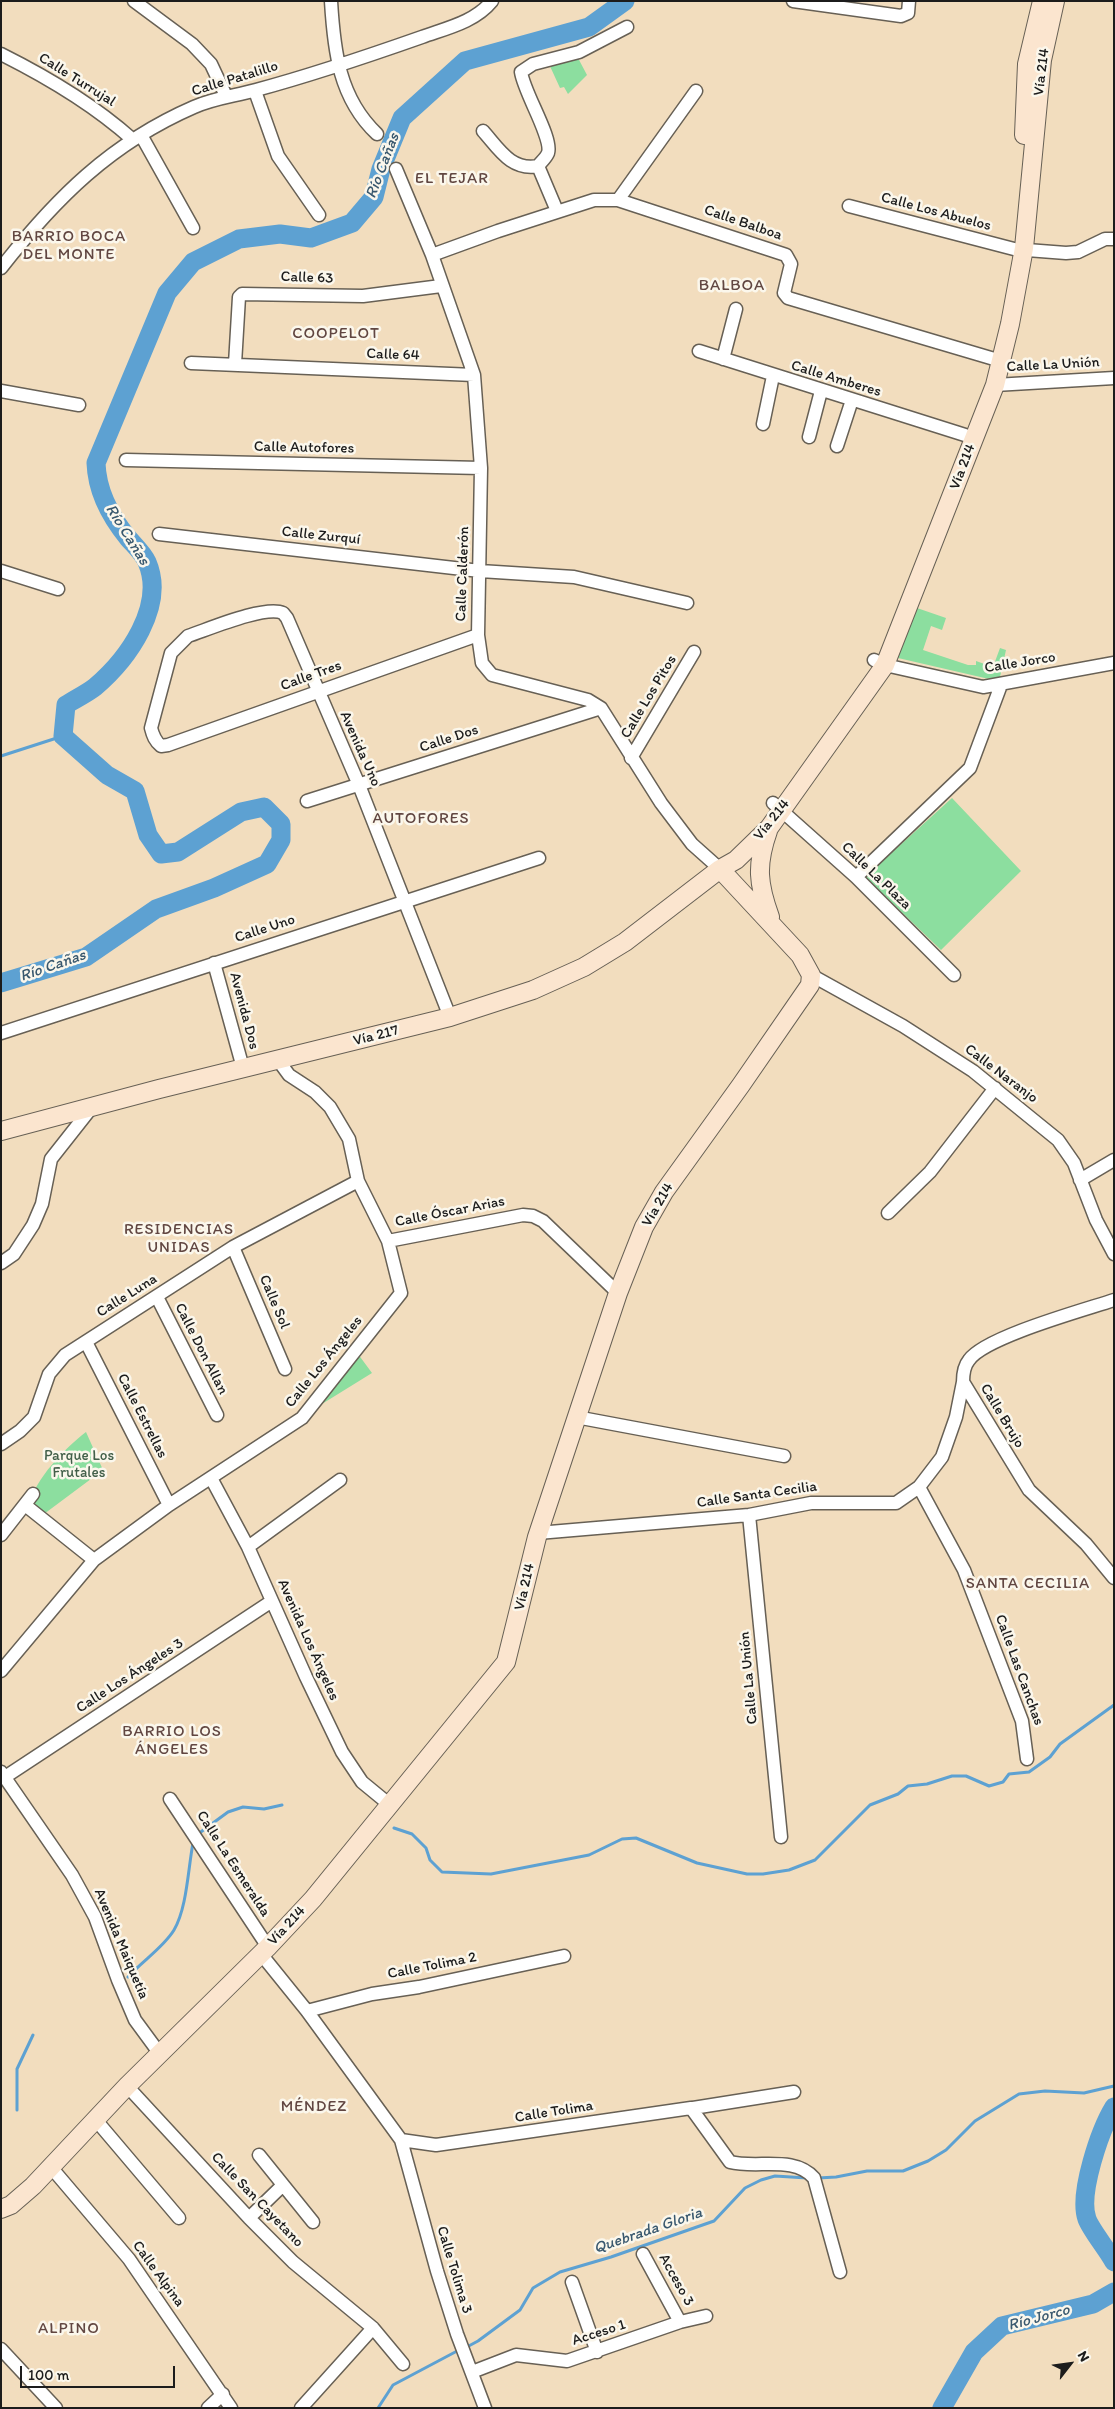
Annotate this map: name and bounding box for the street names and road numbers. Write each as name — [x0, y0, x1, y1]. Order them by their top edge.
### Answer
street label: Vía 214 — [1030, 47, 1054, 97]
street label: Calle Turrujal — [35, 49, 119, 111]
street label: Calle Patalillo — [190, 57, 280, 101]
street label: Calle Los Abuelos — [879, 189, 993, 235]
street label: Calle Balboa — [702, 201, 784, 245]
street label: Calle 63 — [280, 268, 334, 288]
street label: Calle 64 — [366, 345, 420, 365]
street label: Calle La Unión — [1006, 354, 1100, 376]
street label: Calle Amberes — [789, 357, 883, 401]
street label: Calle Autofores — [254, 438, 354, 458]
street label: Vía 214 — [946, 441, 980, 493]
street label: Calle Zurquí — [281, 523, 361, 549]
street label: Calle Calderón — [452, 526, 474, 622]
street label: Calle Jorco — [983, 649, 1057, 677]
street label: Calle Los Pitos — [617, 652, 681, 742]
street label: Calle Tres — [278, 657, 344, 695]
street label: Avenida Uno — [335, 708, 385, 790]
street label: Calle Dos — [417, 721, 481, 757]
street label: Vía 214 — [750, 796, 794, 844]
street label: Calle La Plaza — [837, 838, 915, 914]
street label: Calle Uno — [233, 911, 297, 947]
street label: Avenida Dos — [225, 971, 263, 1051]
street label: Vía 217 — [351, 1022, 401, 1050]
street label: Calle Naranjo — [961, 1041, 1041, 1107]
street label: Vía 214 — [638, 1180, 678, 1230]
street label: Calle Óscar Arias — [394, 1193, 506, 1231]
street label: Calle Luna — [93, 1270, 161, 1322]
street label: Calle Sol — [255, 1272, 293, 1332]
street label: Calle Don Allan — [170, 1300, 232, 1398]
street label: Calle Los Ángeles — [282, 1313, 366, 1411]
street label: Calle Estrellas — [113, 1371, 171, 1461]
street label: Calle Brujo — [976, 1381, 1028, 1451]
street label: Calle Santa Cecilia — [696, 1478, 818, 1512]
street label: Vía 214 — [511, 1562, 539, 1612]
street label: Avenida Los Ángeles — [273, 1577, 343, 1703]
street label: Calle Las Canchas — [991, 1612, 1047, 1728]
street label: Calle La Unión — [736, 1631, 762, 1725]
street label: Calle Los Ángeles 3 — [73, 1635, 187, 1717]
street label: Calle La Esmeralda — [192, 1808, 274, 1920]
street label: Avenida Maiquetía — [90, 1886, 152, 2002]
street label: Vía 214 — [264, 1902, 310, 1950]
street label: Calle Tolima 2 — [386, 1949, 478, 1983]
street label: Calle Tolima — [514, 2097, 594, 2127]
street label: Calle San Cayetano — [207, 2149, 307, 2251]
street label: Calle Tolima 3 — [432, 2224, 476, 2316]
street label: Calle Alpina — [128, 2237, 188, 2311]
street label: Acceso 3 — [654, 2251, 698, 2309]
street label: Acceso 1 — [570, 2316, 628, 2350]

